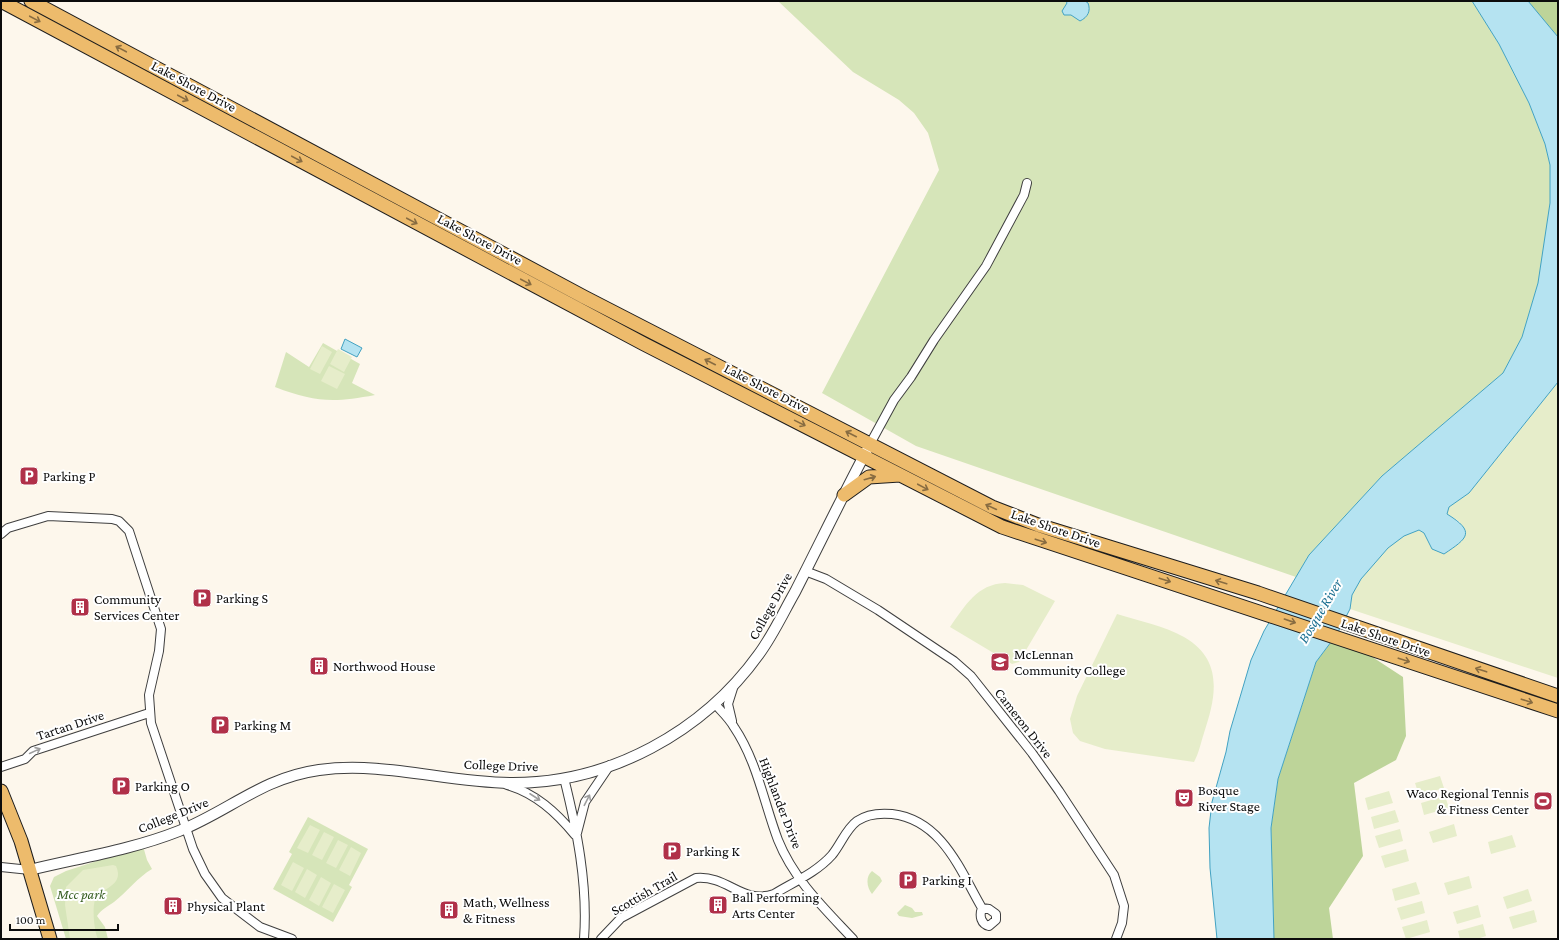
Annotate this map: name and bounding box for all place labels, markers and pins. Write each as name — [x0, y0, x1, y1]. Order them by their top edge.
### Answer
parking icon: Parking P — [18, 465, 40, 487]
place label: Parking P — [43, 468, 95, 484]
parking icon: Parking S — [191, 587, 213, 609]
place label: Parking S — [216, 590, 268, 606]
place label: Community Services Center — [94, 591, 179, 623]
building icon: Community Services Center — [69, 596, 91, 618]
place label: McLennan Community College — [1014, 646, 1125, 678]
school or university icon: McLennan Community College — [989, 651, 1011, 673]
building icon: Northwood House — [308, 655, 330, 677]
place label: Northwood House — [333, 658, 435, 674]
parking icon: Parking M — [209, 714, 231, 736]
place label: Parking M — [234, 717, 291, 733]
parking icon: Parking O — [110, 775, 132, 797]
place label: Parking O — [135, 778, 190, 794]
place label: Bosque River Stage — [1198, 782, 1260, 814]
place label: Waco Regional Tennis & Fitness Center — [1406, 785, 1529, 817]
theatre icon: Bosque River Stage — [1173, 787, 1195, 809]
sports icon: Waco Regional Tennis & Fitness Center — [1532, 790, 1554, 812]
parking icon: Parking K — [661, 840, 683, 862]
place label: Parking K — [686, 843, 740, 859]
parking icon: Parking I — [897, 869, 919, 891]
place label: Parking I — [922, 872, 972, 888]
place label: Ball Performing Arts Center — [732, 889, 819, 921]
place label: Math, Wellness & Fitness — [463, 894, 550, 926]
building icon: Ball Performing Arts Center — [707, 894, 729, 916]
building icon: Physical Plant — [162, 895, 184, 917]
place label: Physical Plant — [187, 898, 265, 914]
building icon: Math, Wellness & Fitness — [438, 899, 460, 921]

